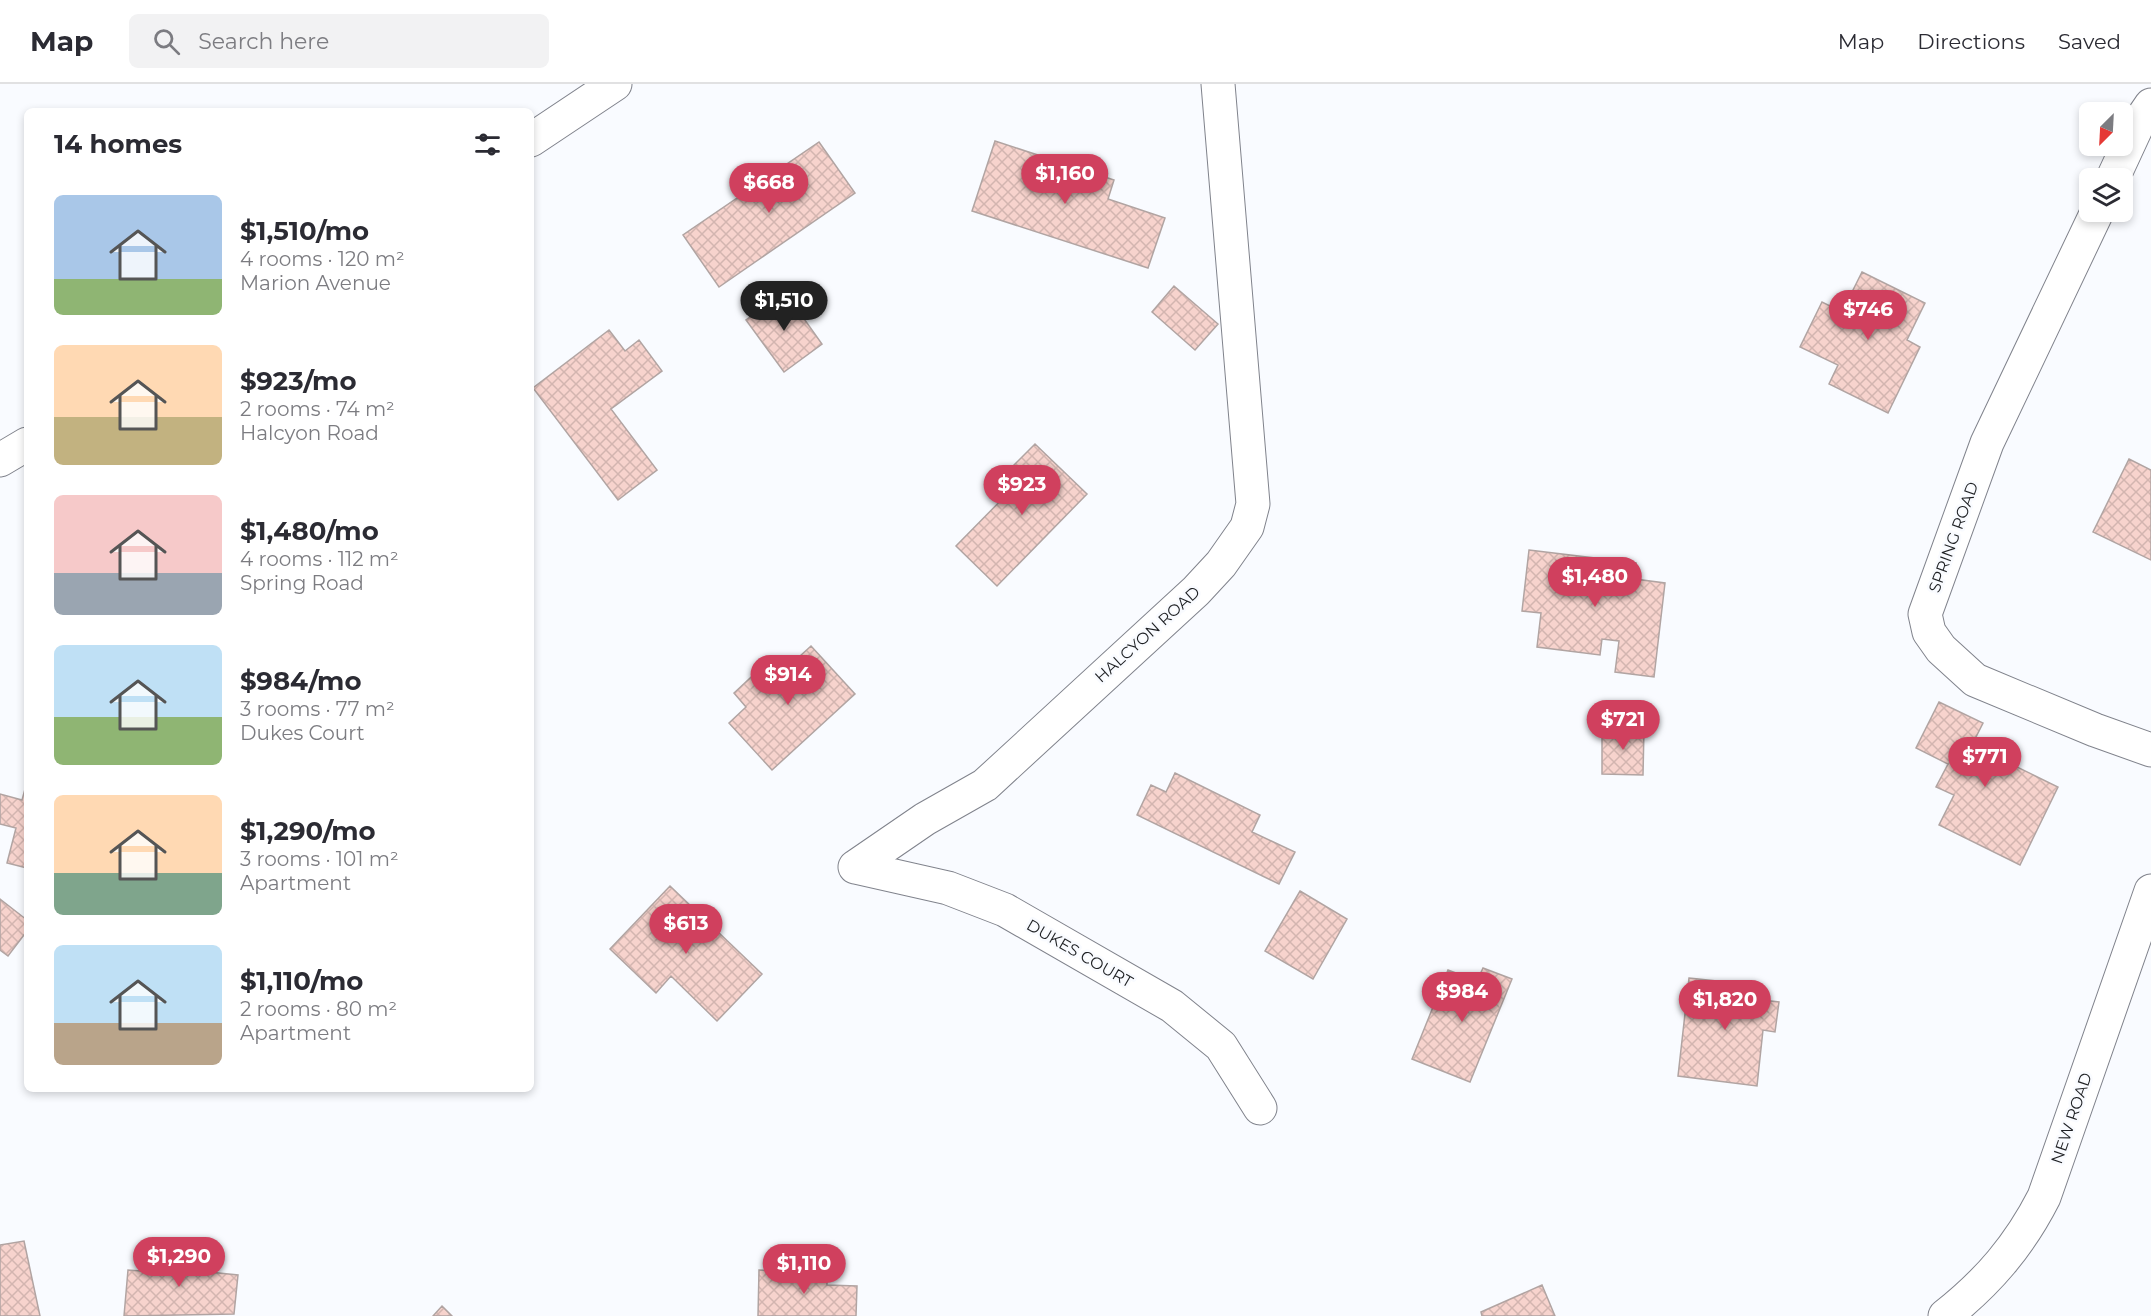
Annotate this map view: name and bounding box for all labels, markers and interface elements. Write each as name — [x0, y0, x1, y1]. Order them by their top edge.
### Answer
search box — [129, 14, 549, 68]
text: Map — [30, 24, 93, 58]
icon: search — [150, 25, 183, 58]
text: Search here — [198, 28, 329, 55]
text: Map — [1838, 29, 1884, 54]
text: Directions — [1917, 29, 2025, 54]
text: Saved — [2058, 29, 2121, 54]
north arrow — [2079, 102, 2133, 156]
map controls — [2079, 102, 2133, 222]
text: 14 homes — [54, 128, 182, 160]
icon: filters — [471, 128, 504, 161]
pin: $1,160 — [1016, 154, 1114, 205]
text: $1,160 — [1035, 161, 1095, 185]
pin: $668 — [733, 163, 805, 214]
button: layers — [2079, 168, 2133, 222]
text: $668 — [743, 170, 795, 194]
text: $1,510/mo — [240, 215, 369, 247]
icon: home — [102, 219, 174, 291]
text: 4 rooms · 120 m² — [240, 247, 405, 271]
text: Marion Avenue — [240, 271, 391, 295]
pin: $1,510 — [735, 281, 833, 332]
text: $1,510 — [755, 288, 813, 312]
pin: $746 — [1832, 290, 1904, 341]
text: $746 — [1843, 297, 1893, 321]
text: $923/mo — [240, 365, 356, 397]
icon: home — [102, 369, 174, 441]
text: 2 rooms · 74 m² — [240, 397, 395, 421]
text: Halcyon Road — [240, 421, 379, 445]
pin: $923 — [986, 465, 1058, 516]
text: $923 — [998, 472, 1046, 496]
street label: SPRING ROAD — [1925, 479, 1982, 595]
text: $1,480/mo — [240, 515, 379, 547]
icon: home — [102, 519, 174, 591]
text: 4 rooms · 112 m² — [240, 547, 399, 571]
pin: $1,480 — [1546, 557, 1644, 608]
text: $1,480 — [1562, 564, 1628, 588]
text: Spring Road — [240, 571, 364, 595]
street label: HALCYON ROAD — [1091, 582, 1204, 686]
pin: $914 — [752, 655, 824, 706]
text: $914 — [765, 662, 811, 686]
text: $984/mo — [240, 665, 362, 697]
icon: home — [102, 669, 174, 741]
text: 3 rooms · 77 m² — [240, 697, 395, 721]
pin: $721 — [1587, 700, 1659, 751]
text: $721 — [1601, 707, 1645, 731]
text: Dukes Court — [240, 721, 365, 745]
pin: $771 — [1949, 737, 2021, 788]
text: $771 — [1962, 744, 2008, 768]
text: $1,290/mo — [240, 815, 376, 847]
icon: home — [102, 819, 174, 891]
text: 3 rooms · 101 m² — [240, 847, 399, 871]
text: Apartment — [240, 871, 351, 895]
pin: $613 — [650, 904, 722, 955]
text: $613 — [663, 911, 709, 935]
street label: DUKES COURT — [1023, 915, 1137, 992]
text: $1,110/mo — [240, 965, 363, 997]
icon: home — [102, 969, 174, 1041]
pin: $984 — [1426, 972, 1498, 1023]
text: $984 — [1436, 979, 1488, 1003]
pin: $1,820 — [1676, 980, 1774, 1031]
text: $1,820 — [1693, 987, 1757, 1011]
text: 2 rooms · 80 m² — [240, 997, 397, 1021]
text: Apartment — [240, 1021, 351, 1045]
street label: NEW ROAD — [2047, 1070, 2096, 1166]
pin: $1,290 — [130, 1237, 228, 1288]
text: $1,290 — [147, 1244, 211, 1268]
pin: $1,110 — [755, 1244, 853, 1295]
text: $1,110 — [777, 1251, 831, 1275]

